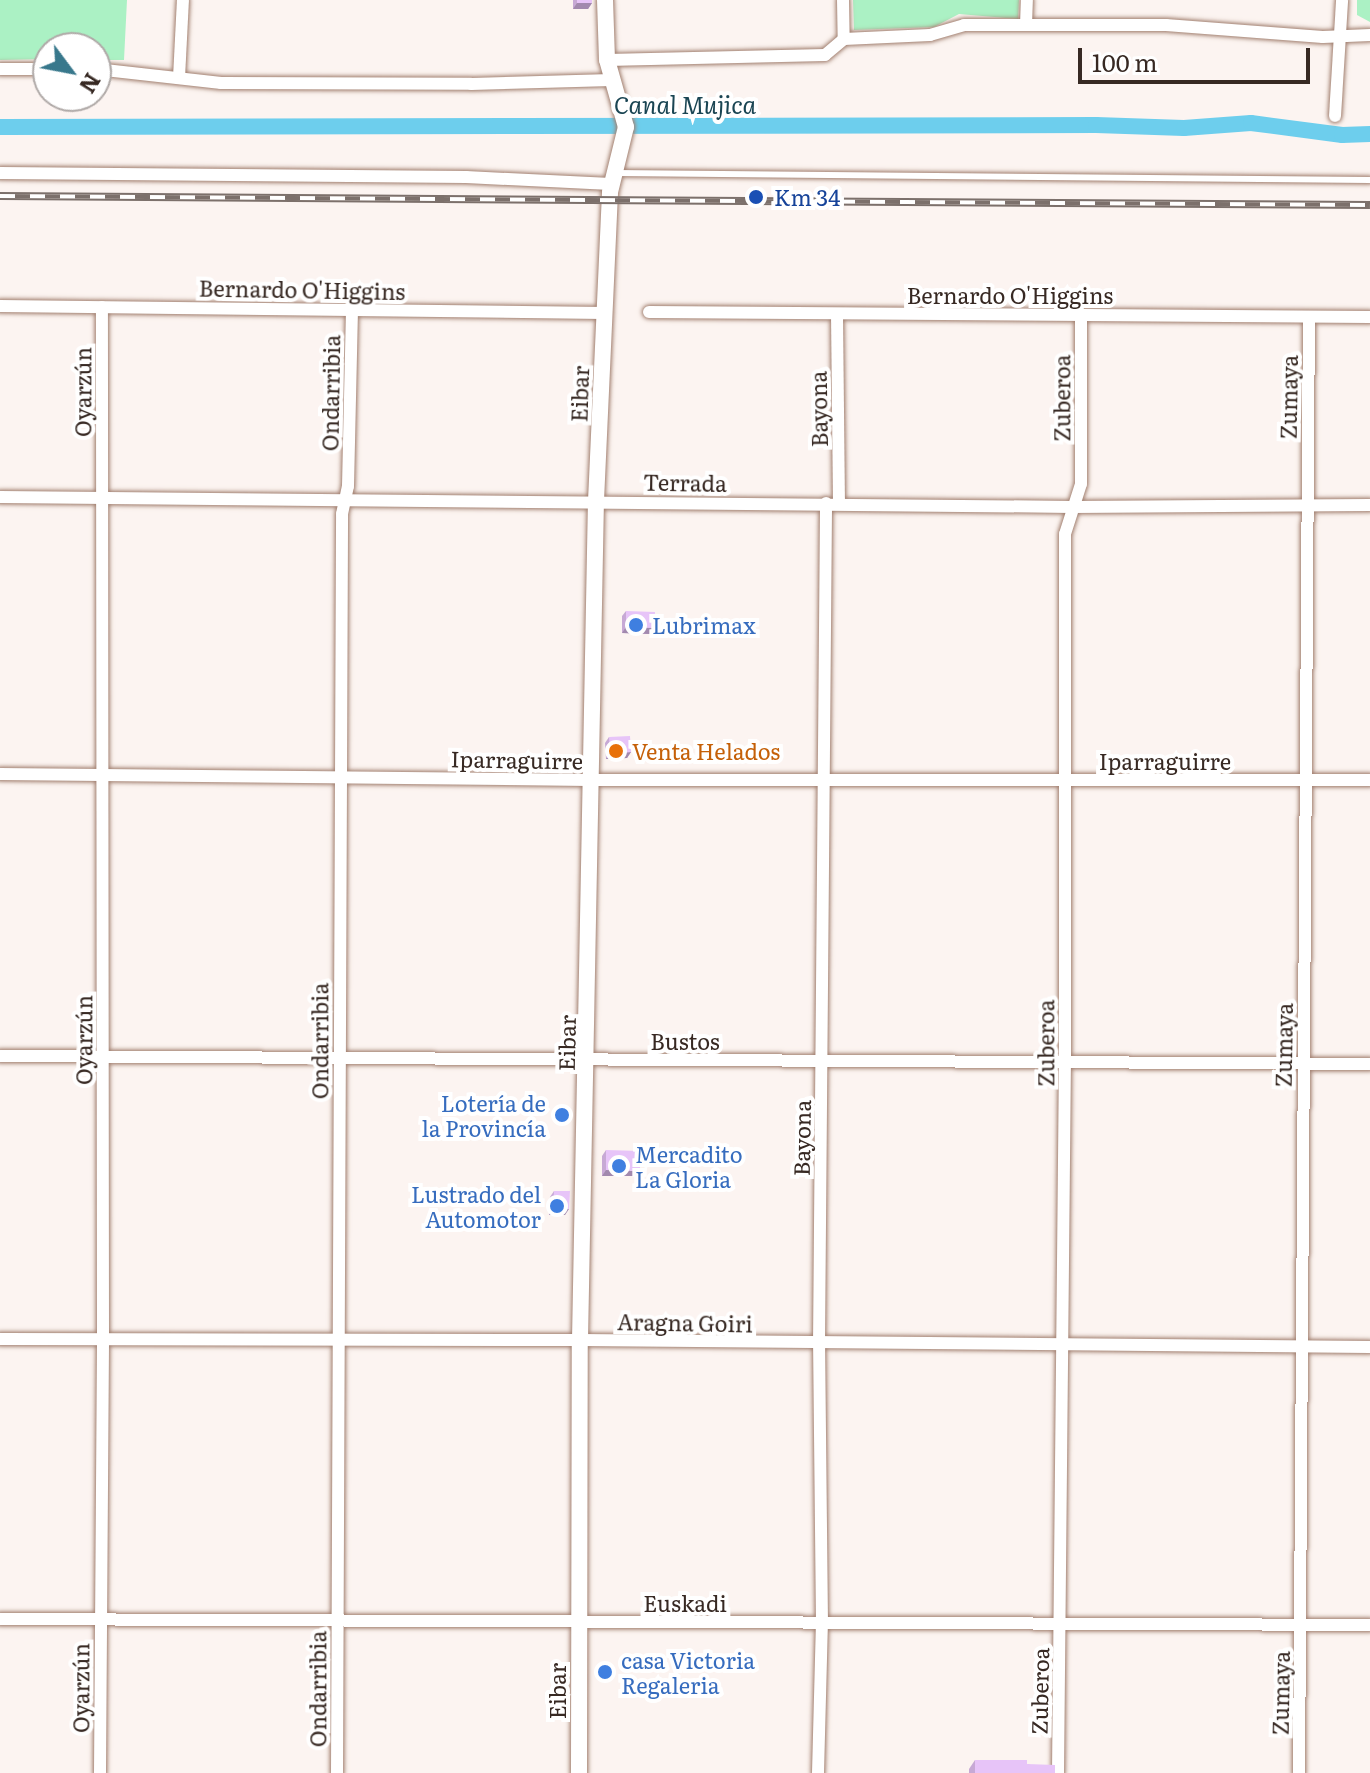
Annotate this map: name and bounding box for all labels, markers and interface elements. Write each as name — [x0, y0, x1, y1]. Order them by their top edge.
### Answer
north arrow — [32, 32, 112, 112]
scale bar — [1082, 32, 1314, 82]
text: 100 m — [1092, 44, 1158, 79]
text: N — [72, 67, 110, 100]
water label: Canal Mujica — [614, 90, 756, 118]
place label: Km 34 — [774, 184, 840, 210]
marker: Km 34 — [745, 186, 767, 208]
street label: Bernardo O'Higgins — [199, 274, 405, 304]
street label: Bernardo O'Higgins — [907, 282, 1113, 308]
street label: Ondarribia — [316, 335, 344, 451]
street label: Oyarzún — [69, 347, 95, 437]
street label: Zuberoa — [1048, 354, 1074, 442]
street label: Zumaya — [1274, 355, 1302, 439]
street label: Eibar — [565, 365, 593, 423]
street label: Bayona — [804, 371, 832, 447]
street label: Terrada — [643, 468, 727, 496]
place label: Lubrimax — [652, 612, 756, 638]
marker: Lubrimax — [627, 616, 645, 634]
place label: Venta Helados — [632, 738, 780, 764]
marker: Venta Helados — [607, 742, 625, 760]
street label: Iparraguirre — [451, 745, 583, 773]
street label: Iparraguirre — [1099, 748, 1231, 774]
street label: Ondarribia — [306, 983, 332, 1099]
street label: Oyarzún — [70, 995, 96, 1085]
street label: Zuberoa — [1032, 999, 1058, 1087]
street label: Zumaya — [1269, 1003, 1297, 1087]
street label: Eibar — [552, 1015, 580, 1071]
street label: Bustos — [650, 1028, 720, 1054]
place label: Lotería de la Provincía — [421, 1089, 546, 1140]
street label: Bayona — [787, 1100, 815, 1176]
marker: Lotería de la Provincía — [553, 1106, 571, 1124]
place label: Mercadito La Gloria — [635, 1140, 743, 1192]
marker: Mercadito La Gloria — [610, 1157, 628, 1175]
place label: Lustrado del Automotor — [411, 1180, 541, 1232]
marker: Lustrado del Automotor — [548, 1197, 566, 1215]
street label: Aragna Goiri — [617, 1308, 753, 1336]
street label: Euskadi — [643, 1590, 727, 1616]
street label: Ondarribia — [304, 1631, 330, 1747]
street label: Oyarzún — [67, 1643, 93, 1733]
place label: casa Victoria Regaleria — [621, 1646, 755, 1698]
street label: Zuberoa — [1025, 1647, 1053, 1735]
street label: Zumaya — [1266, 1651, 1294, 1735]
street label: Eibar — [544, 1663, 570, 1719]
marker: casa Victoria Regaleria — [596, 1663, 614, 1681]

